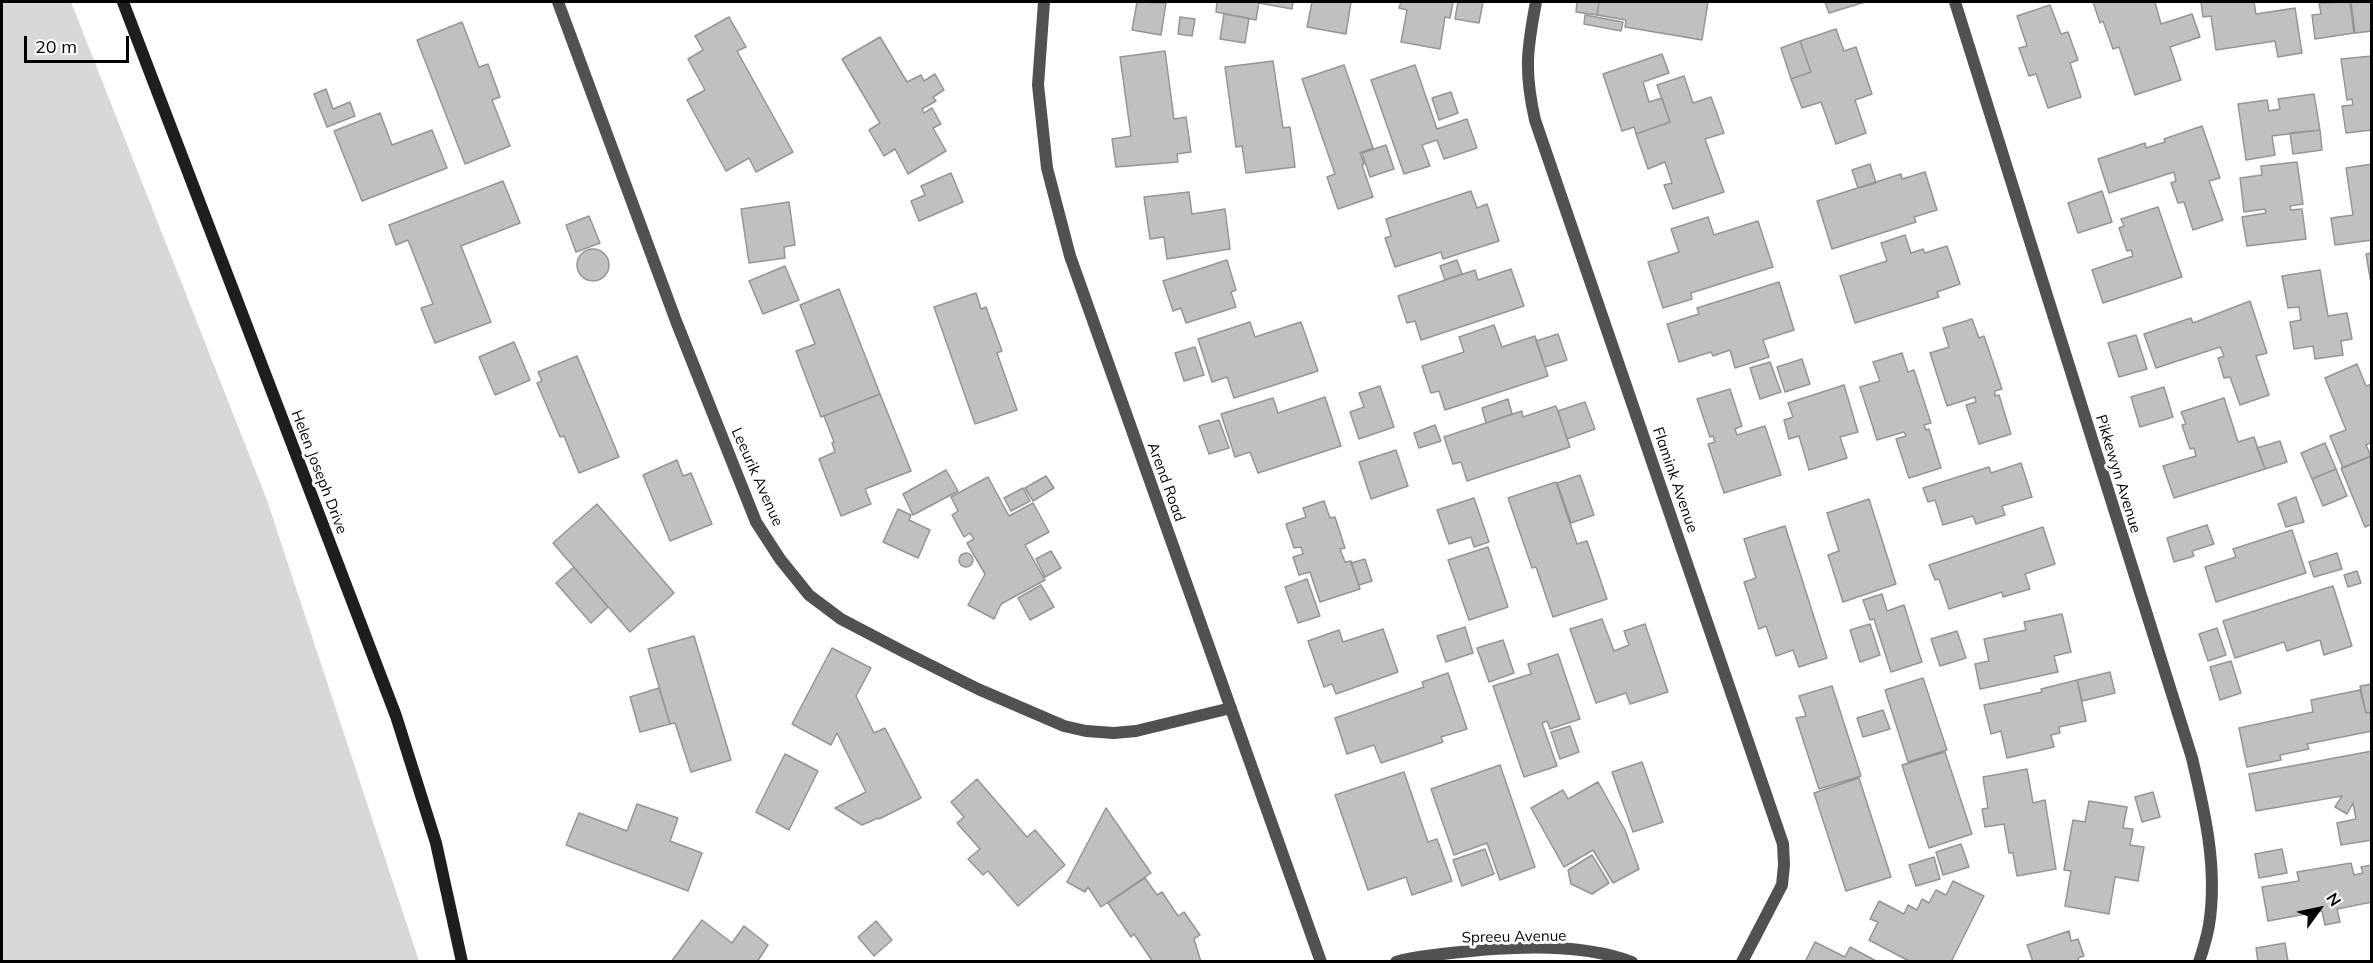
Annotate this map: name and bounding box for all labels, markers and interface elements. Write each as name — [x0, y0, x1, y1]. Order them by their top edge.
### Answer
scale bar — [27, 24, 132, 62]
text: 20 m — [35, 35, 77, 58]
street label: Helen Joseph Drive — [287, 408, 351, 536]
street label: Pikkewyn Avenue — [2091, 413, 2145, 535]
street label: Leeurik Avenue — [727, 425, 787, 529]
street label: Flamink Avenue — [1649, 425, 1701, 535]
street label: Arend Road — [1143, 440, 1189, 524]
north arrow — [2289, 879, 2349, 939]
text: N — [2322, 889, 2346, 910]
street label: Spreeu Avenue — [1461, 927, 1567, 947]

